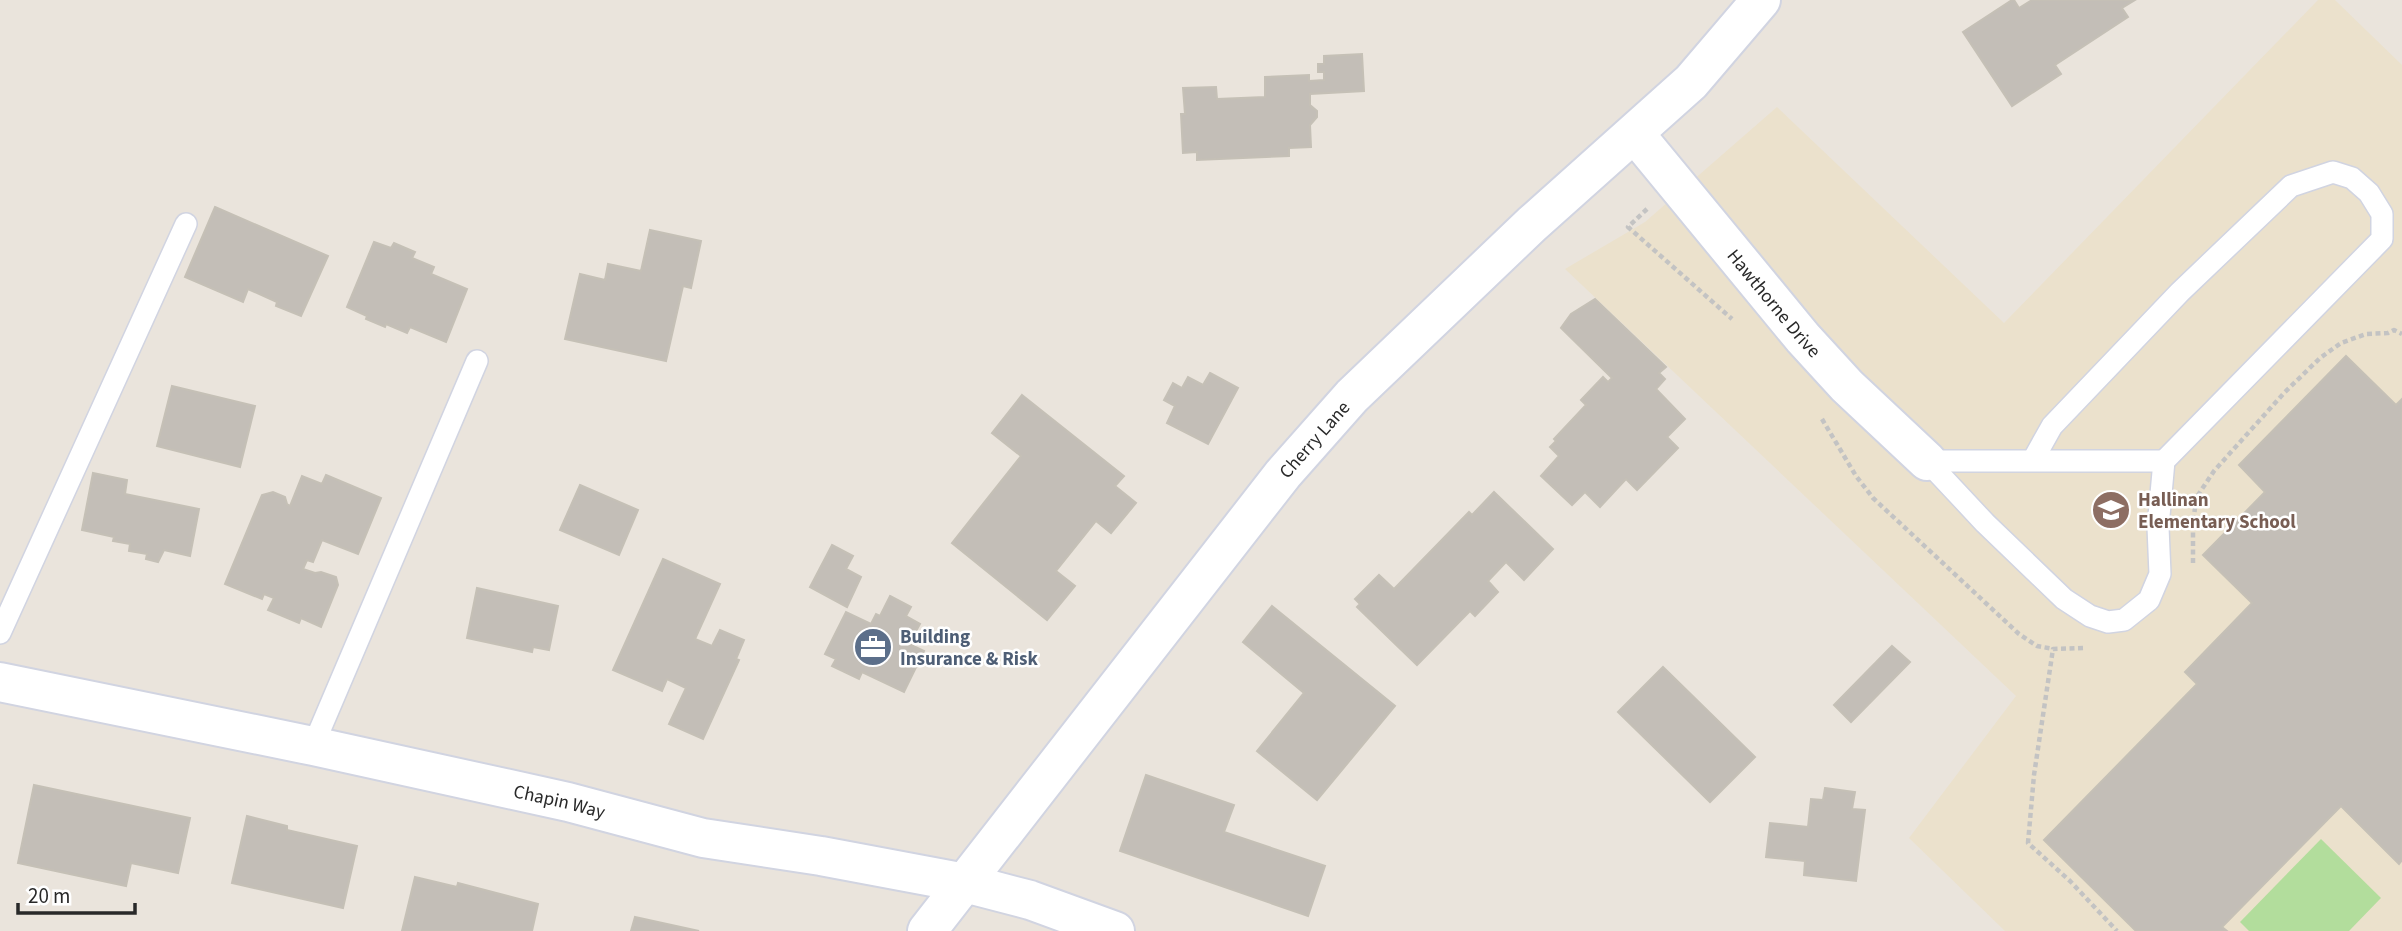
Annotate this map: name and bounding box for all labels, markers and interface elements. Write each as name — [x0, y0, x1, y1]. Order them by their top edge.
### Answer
street label: Hawthorne Drive — [1720, 244, 1827, 364]
street label: Cherry Lane — [1273, 395, 1357, 485]
place label: Hallinan Elementary School — [2138, 487, 2296, 536]
school or university icon: Hallinan Elementary School — [2090, 489, 2132, 531]
place label: Building Insurance & Risk — [900, 624, 1038, 673]
office icon: Building Insurance & Risk — [852, 626, 894, 668]
street label: Chapin Way — [511, 778, 608, 826]
scale bar — [18, 872, 135, 916]
text: 20 m — [28, 881, 70, 911]

